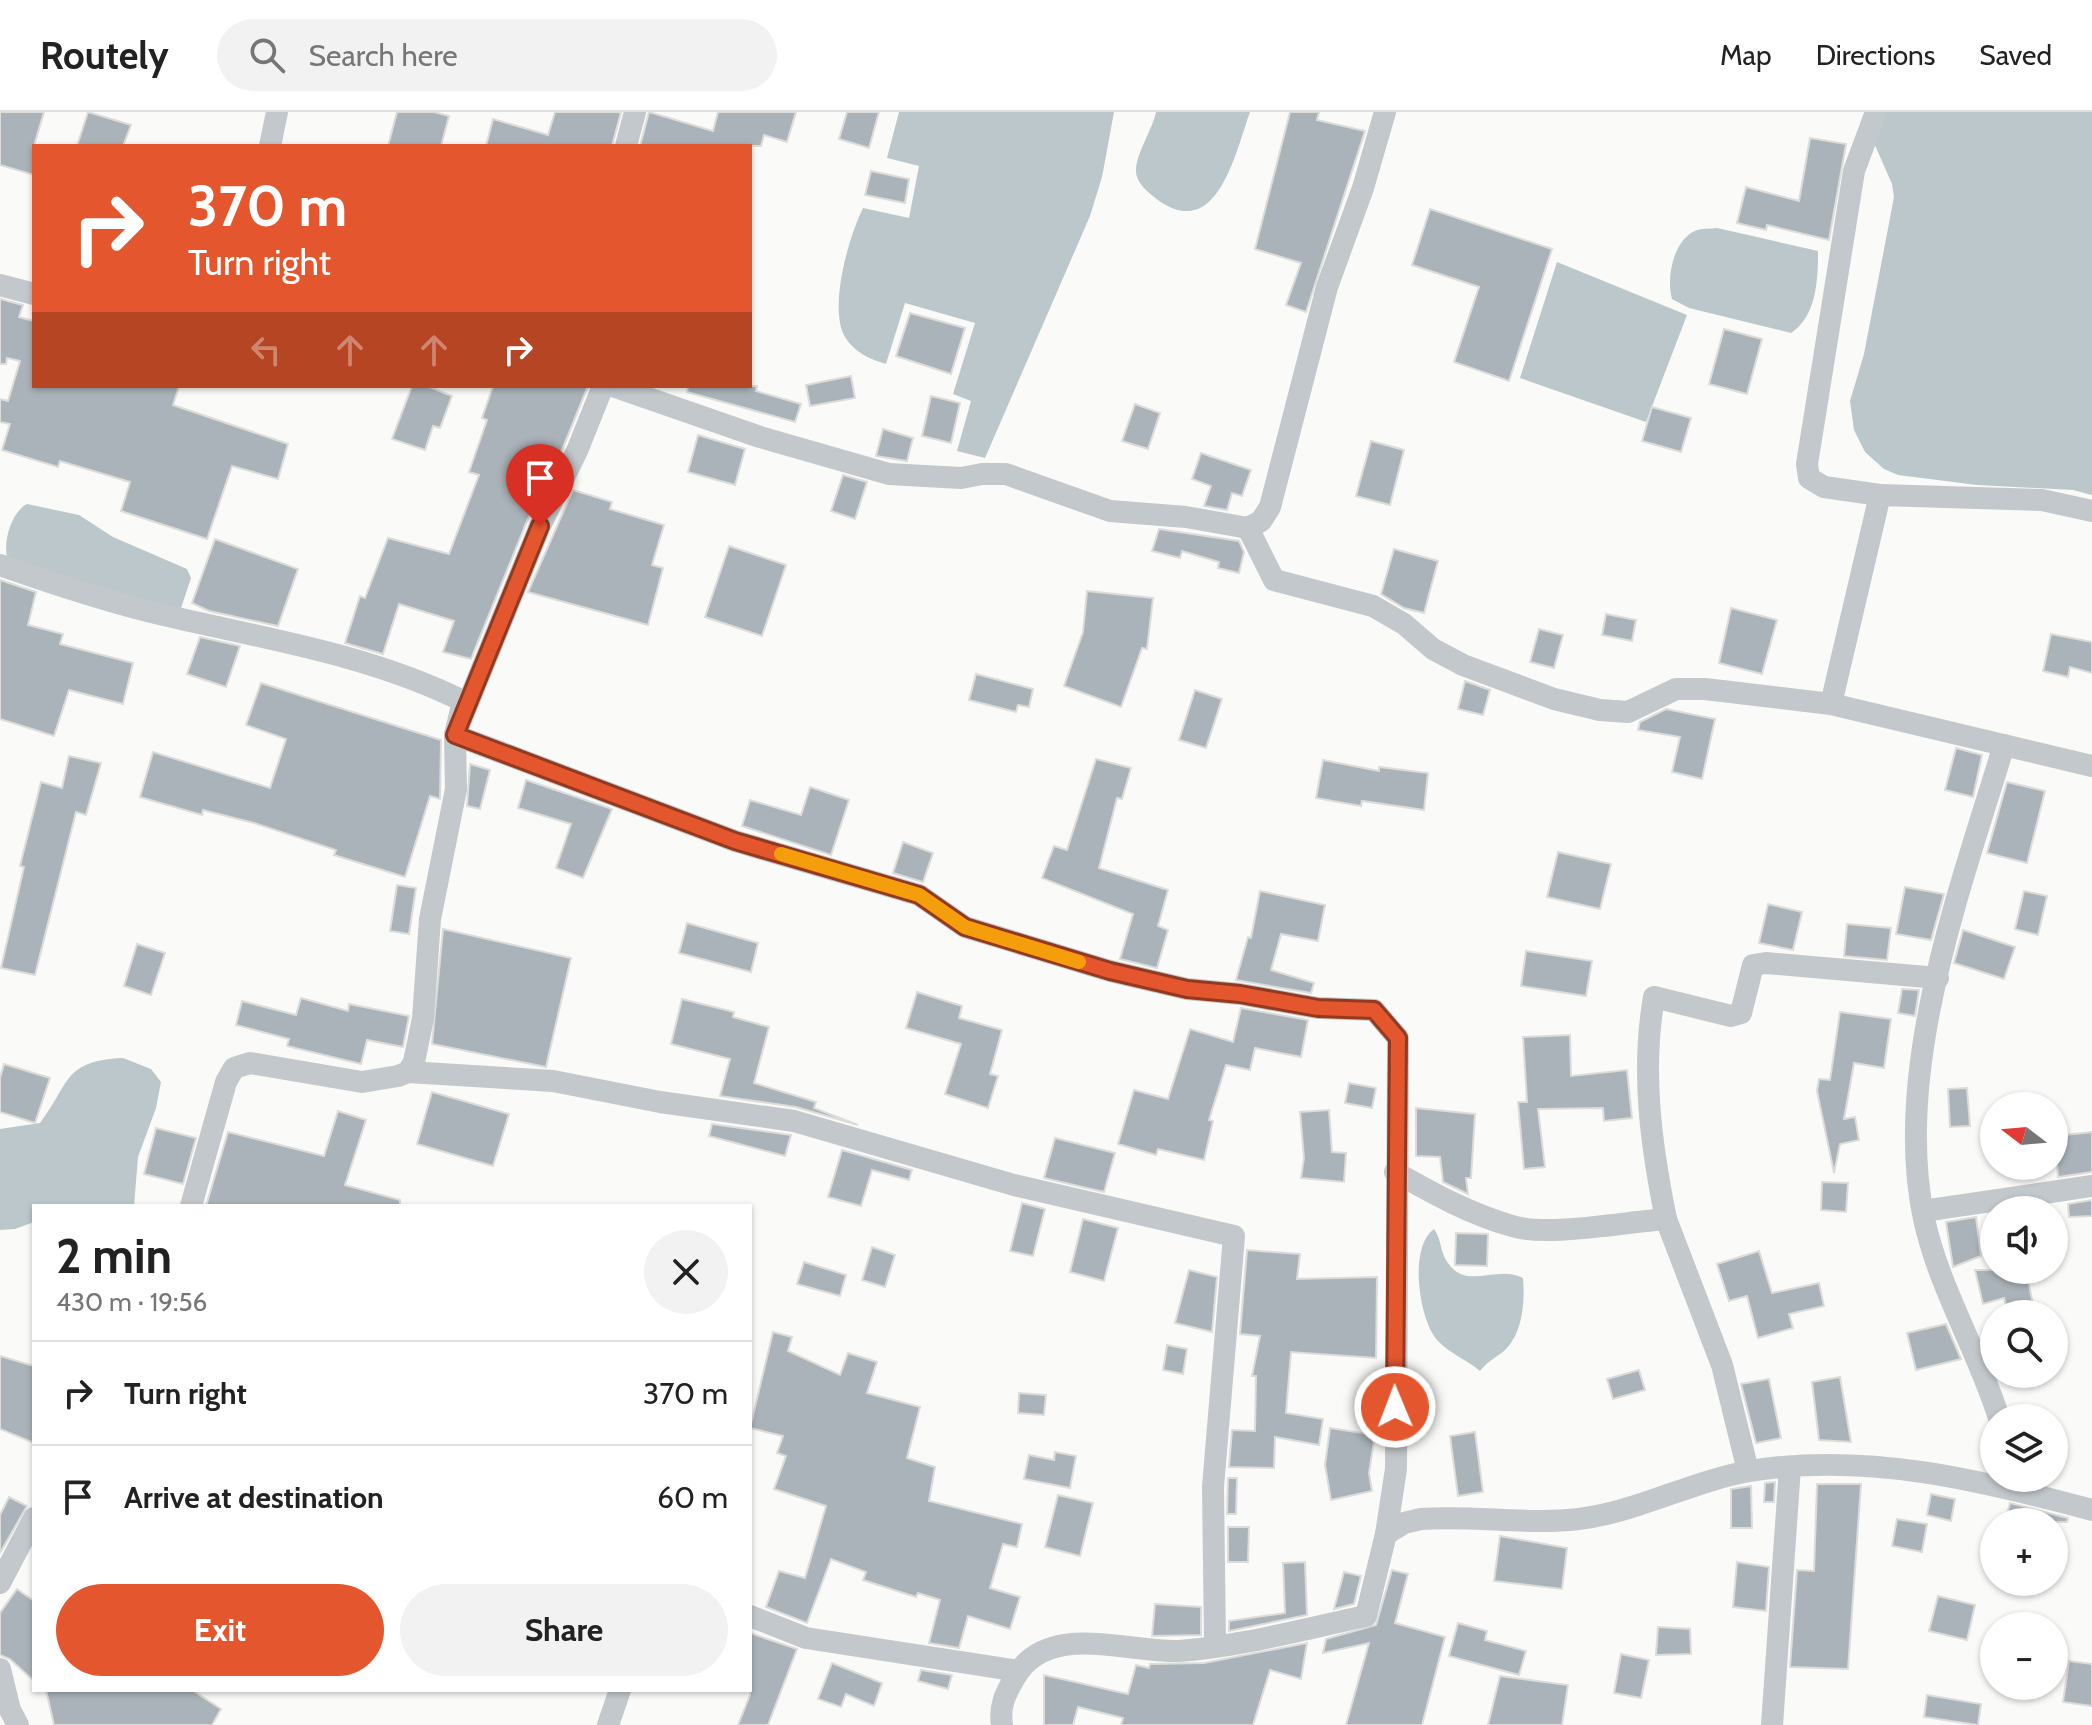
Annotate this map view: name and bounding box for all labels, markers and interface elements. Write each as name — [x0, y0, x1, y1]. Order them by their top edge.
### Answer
search box — [217, 19, 777, 91]
text: Routely — [40, 32, 169, 79]
icon: search — [245, 33, 289, 77]
text: Search here — [309, 37, 458, 74]
text: Map — [1720, 38, 1772, 72]
text: Directions — [1816, 38, 1935, 72]
text: Saved — [1979, 38, 2052, 72]
text: 370 m — [188, 172, 347, 240]
icon: right — [56, 176, 160, 280]
text: Turn right — [188, 240, 331, 284]
icon: left — [244, 328, 288, 372]
icon: ahead — [328, 328, 372, 372]
icon: ahead — [412, 328, 456, 372]
icon: right — [496, 328, 540, 372]
pin — [506, 444, 574, 526]
icon: arrive — [518, 456, 562, 500]
north arrow — [1980, 1092, 2068, 1180]
map controls — [1980, 1092, 2068, 1700]
button: sound — [1980, 1196, 2068, 1284]
text: 2 min — [56, 1227, 172, 1285]
button: close — [644, 1230, 728, 1314]
text: 430 m · 19:56 — [56, 1286, 207, 1318]
button: search — [1980, 1300, 2068, 1388]
position arrow — [1353, 1365, 1437, 1449]
icon: right — [56, 1371, 100, 1415]
text: Turn right — [124, 1375, 247, 1412]
text: 370 m — [643, 1375, 728, 1412]
button: layers — [1980, 1404, 2068, 1492]
icon: arrive — [56, 1475, 100, 1519]
text: Arrive at destination — [124, 1479, 384, 1516]
text: 60 m — [657, 1479, 728, 1516]
button: + — [1980, 1508, 2068, 1596]
button: Exit — [56, 1584, 384, 1676]
button: Share — [400, 1584, 728, 1676]
button: − — [1980, 1612, 2068, 1700]

